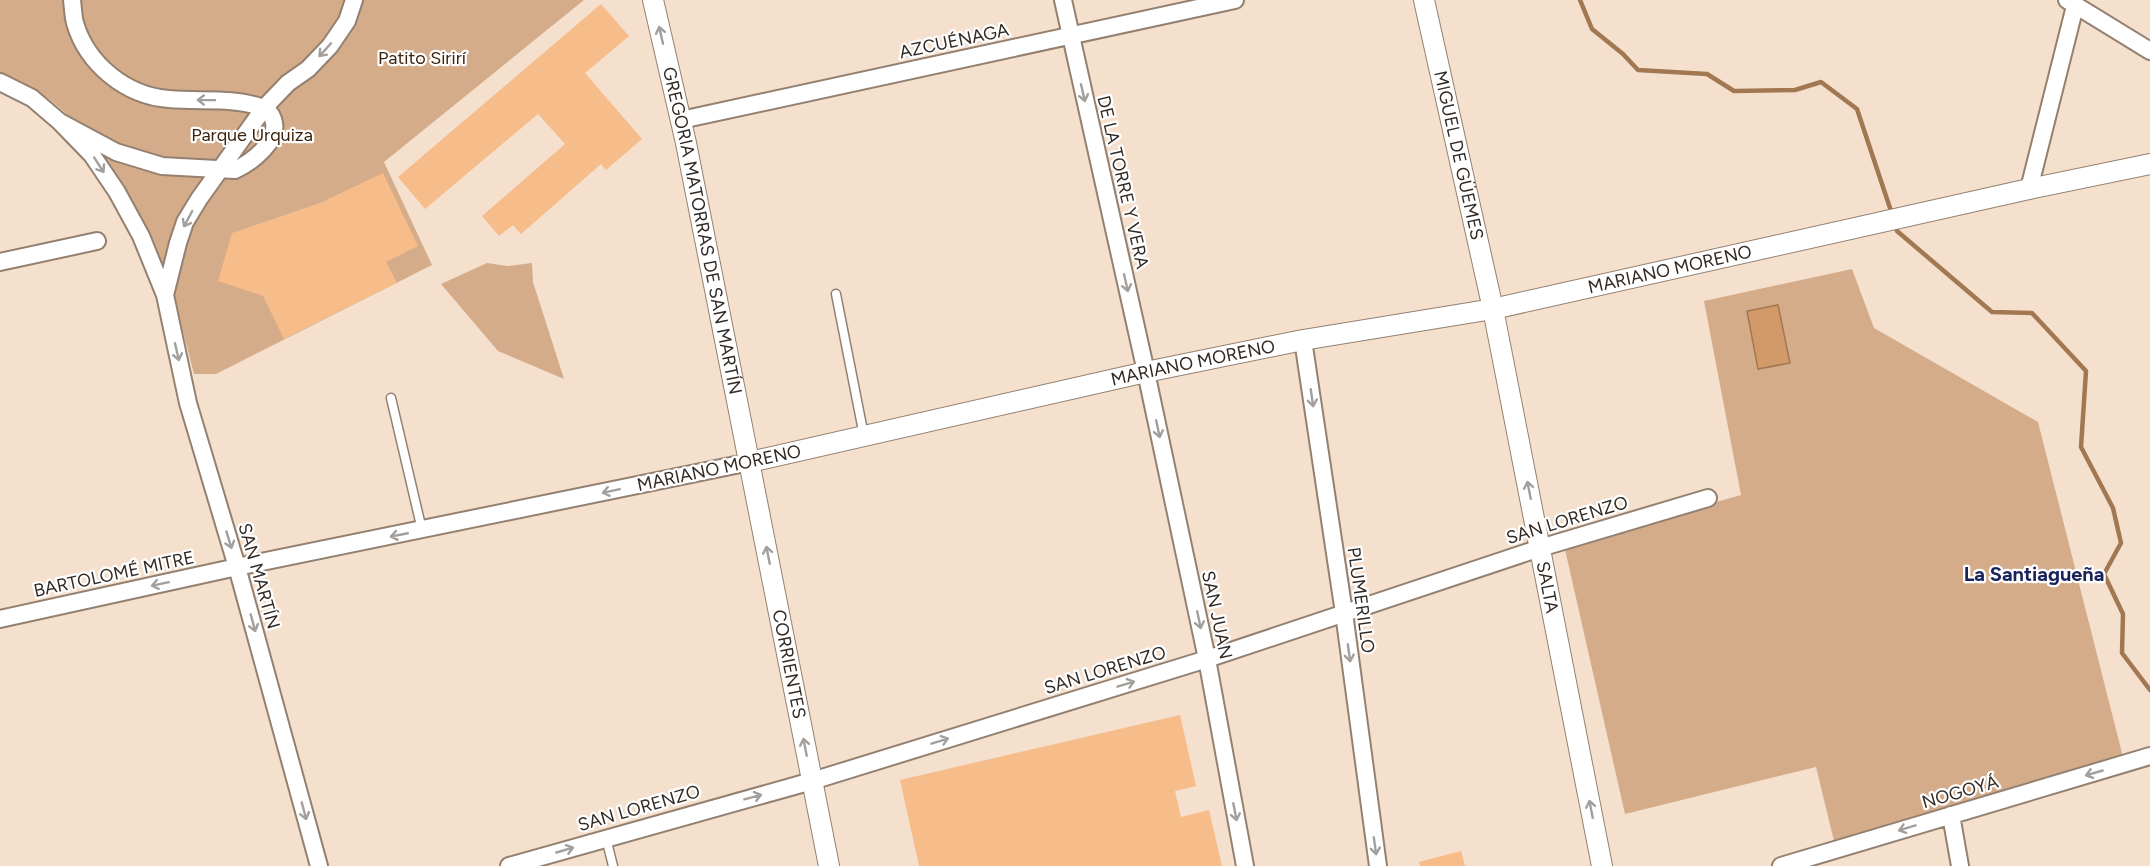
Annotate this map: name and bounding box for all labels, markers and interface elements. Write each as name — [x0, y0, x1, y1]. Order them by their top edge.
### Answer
street label: AZCUÉNAGA — [897, 19, 1011, 63]
one-way arrow — [655, 25, 667, 44]
one-way arrow — [318, 42, 332, 57]
park label: Patito Sirirí — [378, 47, 467, 69]
street label: GREGORIA MATORRAS DE SAN MARTÍN — [658, 65, 747, 397]
street label: MIGUEL DE GÜEMES — [1429, 69, 1488, 242]
one-way arrow — [1077, 83, 1089, 102]
street label: DE LA TORRE Y VERA — [1092, 93, 1154, 271]
one-way arrow — [196, 94, 216, 105]
park label: Parque Urquiza — [191, 124, 313, 146]
one-way arrow — [93, 156, 105, 173]
one-way arrow — [182, 210, 193, 228]
street label: MARIANO MORENO — [1586, 240, 1754, 298]
one-way arrow — [1120, 274, 1132, 293]
street label: MARIANO MORENO — [1109, 335, 1277, 391]
one-way arrow — [172, 342, 184, 361]
one-way arrow — [1307, 387, 1318, 407]
one-way arrow — [1153, 419, 1164, 439]
street label: MARIANO MORENO — [635, 440, 803, 496]
one-way arrow — [1523, 481, 1534, 501]
one-way arrow — [601, 486, 621, 497]
street label: SAN LORENZO — [1504, 491, 1630, 549]
street label: SAN MARTÍN — [233, 521, 285, 631]
one-way arrow — [224, 530, 235, 549]
one-way arrow — [390, 530, 410, 541]
street label: BARTOLOMÉ MITRE — [32, 546, 196, 602]
one-way arrow — [762, 546, 773, 566]
street label: PLUMERILLO — [1343, 546, 1379, 654]
street label: SALTA — [1532, 559, 1563, 615]
district label: La Santiagueña — [1964, 562, 2104, 586]
street label: SAN JUAN — [1197, 569, 1237, 661]
one-way arrow — [150, 579, 170, 590]
street label: CORRIENTES — [768, 608, 811, 721]
one-way arrow — [1193, 610, 1205, 629]
one-way arrow — [248, 613, 259, 632]
street label: SAN LORENZO — [1042, 641, 1168, 699]
one-way arrow — [1344, 643, 1355, 662]
one-way arrow — [1116, 678, 1135, 689]
one-way arrow — [930, 735, 949, 746]
one-way arrow — [799, 737, 810, 757]
one-way arrow — [2085, 768, 2104, 779]
street label: NOGOYÁ — [1919, 771, 2001, 813]
street label: SAN LORENZO — [575, 780, 703, 836]
one-way arrow — [743, 791, 762, 802]
one-way arrow — [1585, 799, 1596, 819]
one-way arrow — [299, 801, 311, 820]
one-way arrow — [1230, 801, 1241, 821]
one-way arrow — [1898, 823, 1917, 834]
one-way arrow — [1370, 836, 1381, 856]
one-way arrow — [555, 843, 574, 855]

